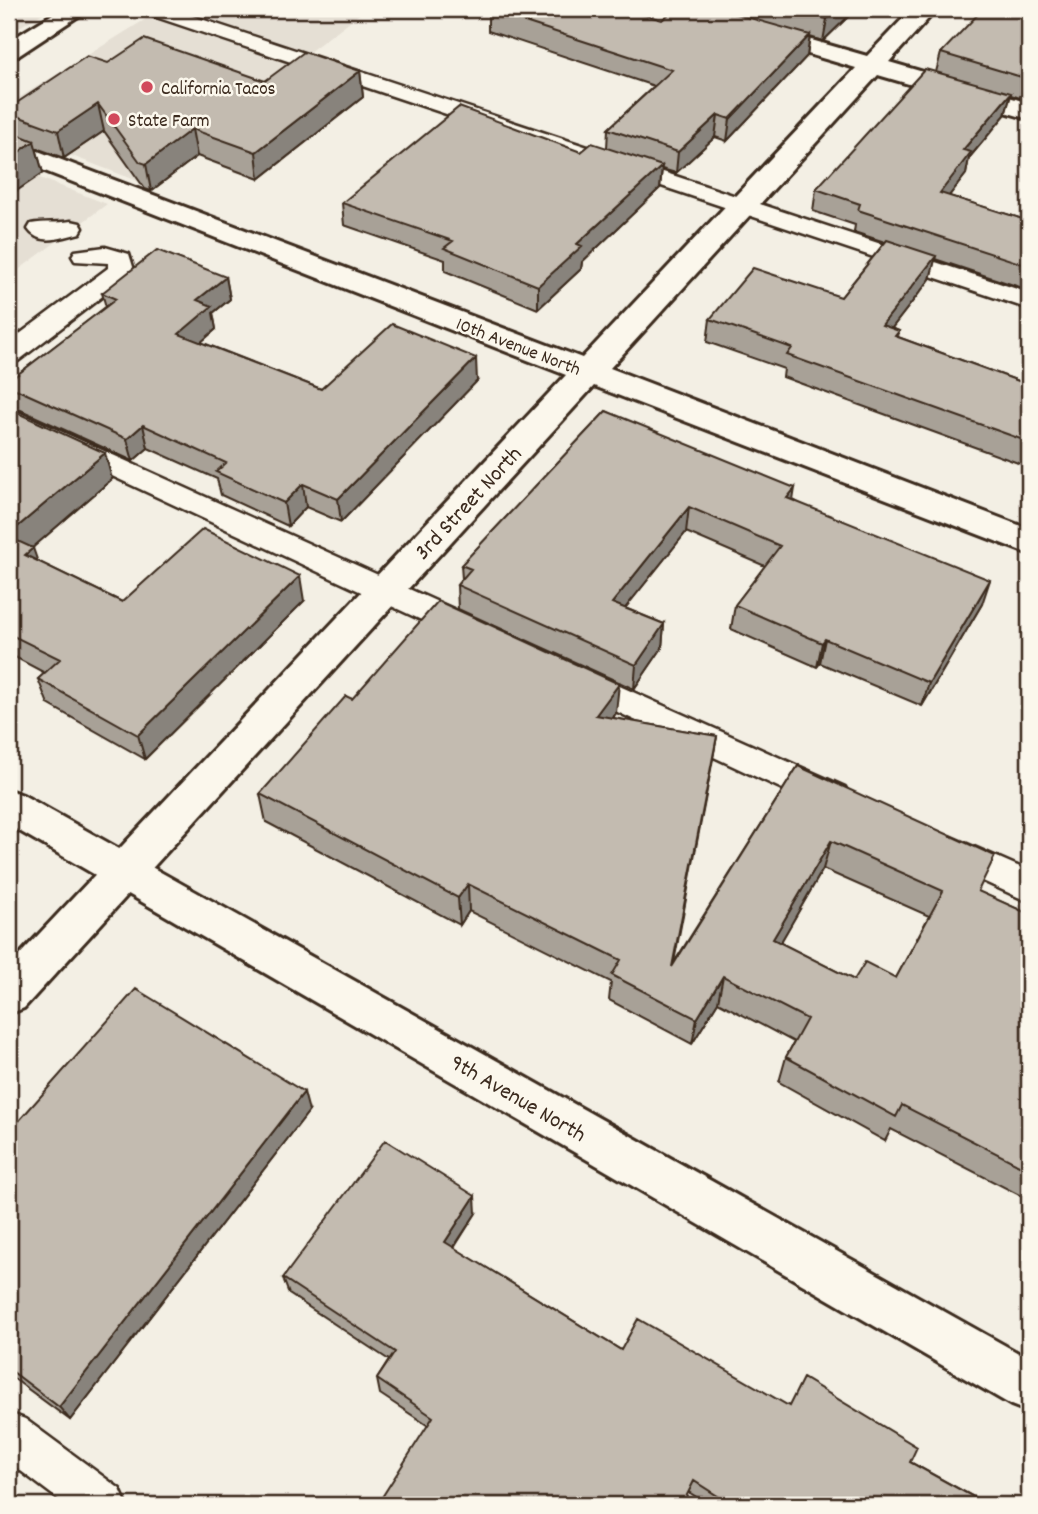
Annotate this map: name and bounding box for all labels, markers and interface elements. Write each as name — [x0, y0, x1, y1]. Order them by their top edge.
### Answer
place label: California Tacos — [161, 77, 276, 104]
marker: California Tacos — [139, 79, 155, 95]
place label: State Farm — [128, 109, 210, 136]
marker: State Farm — [106, 111, 122, 127]
street label: 10th Avenue North — [452, 312, 584, 384]
street label: 3rd Street North — [408, 440, 531, 569]
street label: 9th Avenue North — [443, 1048, 591, 1152]

